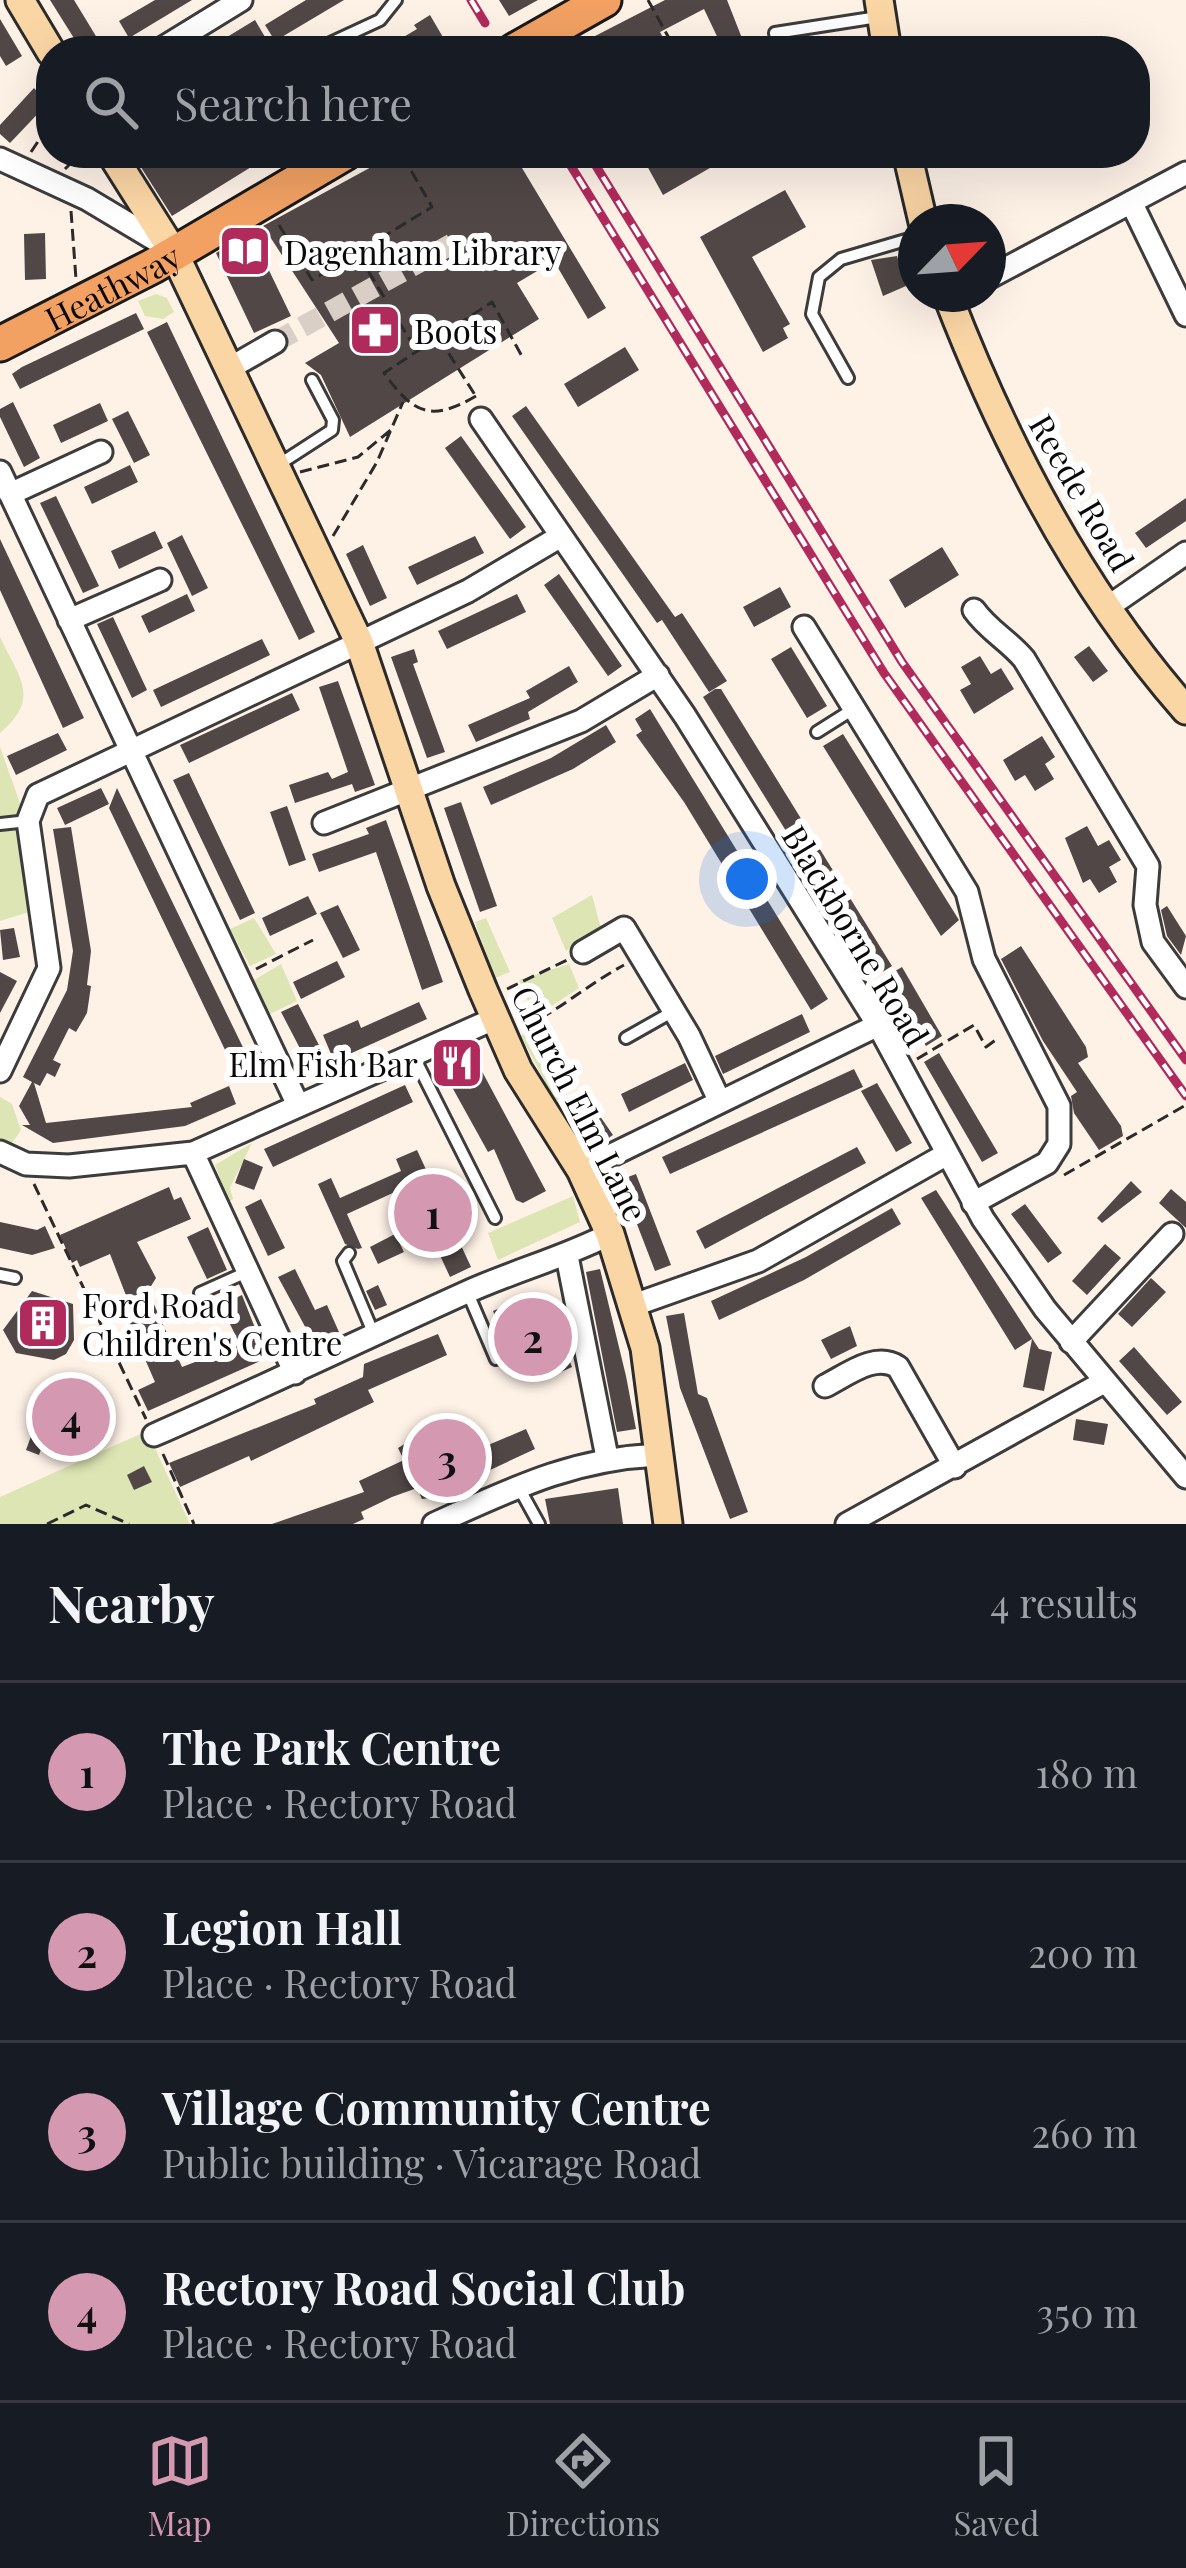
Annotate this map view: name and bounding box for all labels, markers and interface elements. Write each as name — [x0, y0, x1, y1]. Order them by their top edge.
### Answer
search box — [36, 36, 1150, 168]
icon: search — [78, 69, 144, 135]
text: Search here — [174, 72, 412, 132]
north arrow — [898, 204, 1006, 312]
library icon: Dagenham Library — [217, 223, 273, 279]
place label: Dagenham Library — [284, 229, 561, 273]
street label: Heathway — [37, 233, 188, 340]
pharmacy icon: Boots — [347, 302, 403, 358]
place label: Boots — [414, 308, 497, 352]
street label: Reede Road — [1020, 406, 1146, 578]
street label: Blackborne Road — [774, 816, 940, 1054]
your location — [717, 849, 777, 909]
street label: Church Elm Lane — [503, 978, 659, 1228]
restaurant icon: Elm Fish Bar — [429, 1035, 485, 1091]
place label: Elm Fish Bar — [228, 1041, 418, 1085]
pin: 1 — [394, 1168, 472, 1258]
place label: Ford Road Children's Centre — [82, 1282, 343, 1364]
pin: 2 — [494, 1292, 572, 1382]
building icon: Ford Road Children's Centre — [15, 1295, 71, 1351]
pin: 4 — [32, 1372, 110, 1462]
pin: 3 — [408, 1413, 486, 1503]
text: Nearby — [48, 1568, 214, 1636]
text: 4 results — [990, 1576, 1138, 1628]
text: The Park Centre — [162, 1716, 501, 1776]
text: 1 — [80, 1746, 94, 1798]
text: 180 m — [1036, 1746, 1138, 1798]
text: Place · Rectory Road — [162, 1776, 517, 1828]
text: Legion Hall — [162, 1896, 402, 1956]
text: 2 — [77, 1926, 97, 1978]
text: 200 m — [1028, 1926, 1138, 1978]
text: Place · Rectory Road — [162, 1956, 517, 2008]
text: Village Community Centre — [162, 2076, 711, 2136]
text: 3 — [77, 2106, 97, 2158]
text: 260 m — [1031, 2106, 1138, 2158]
text: Public building · Vicarage Road — [162, 2136, 702, 2188]
text: Rectory Road Social Club — [162, 2256, 685, 2316]
text: 4 — [77, 2286, 97, 2338]
text: 350 m — [1036, 2286, 1138, 2338]
text: Place · Rectory Road — [162, 2316, 517, 2368]
tab: Map — [147, 2428, 213, 2544]
tab: Directions — [506, 2428, 660, 2544]
tab: Saved — [954, 2428, 1039, 2544]

